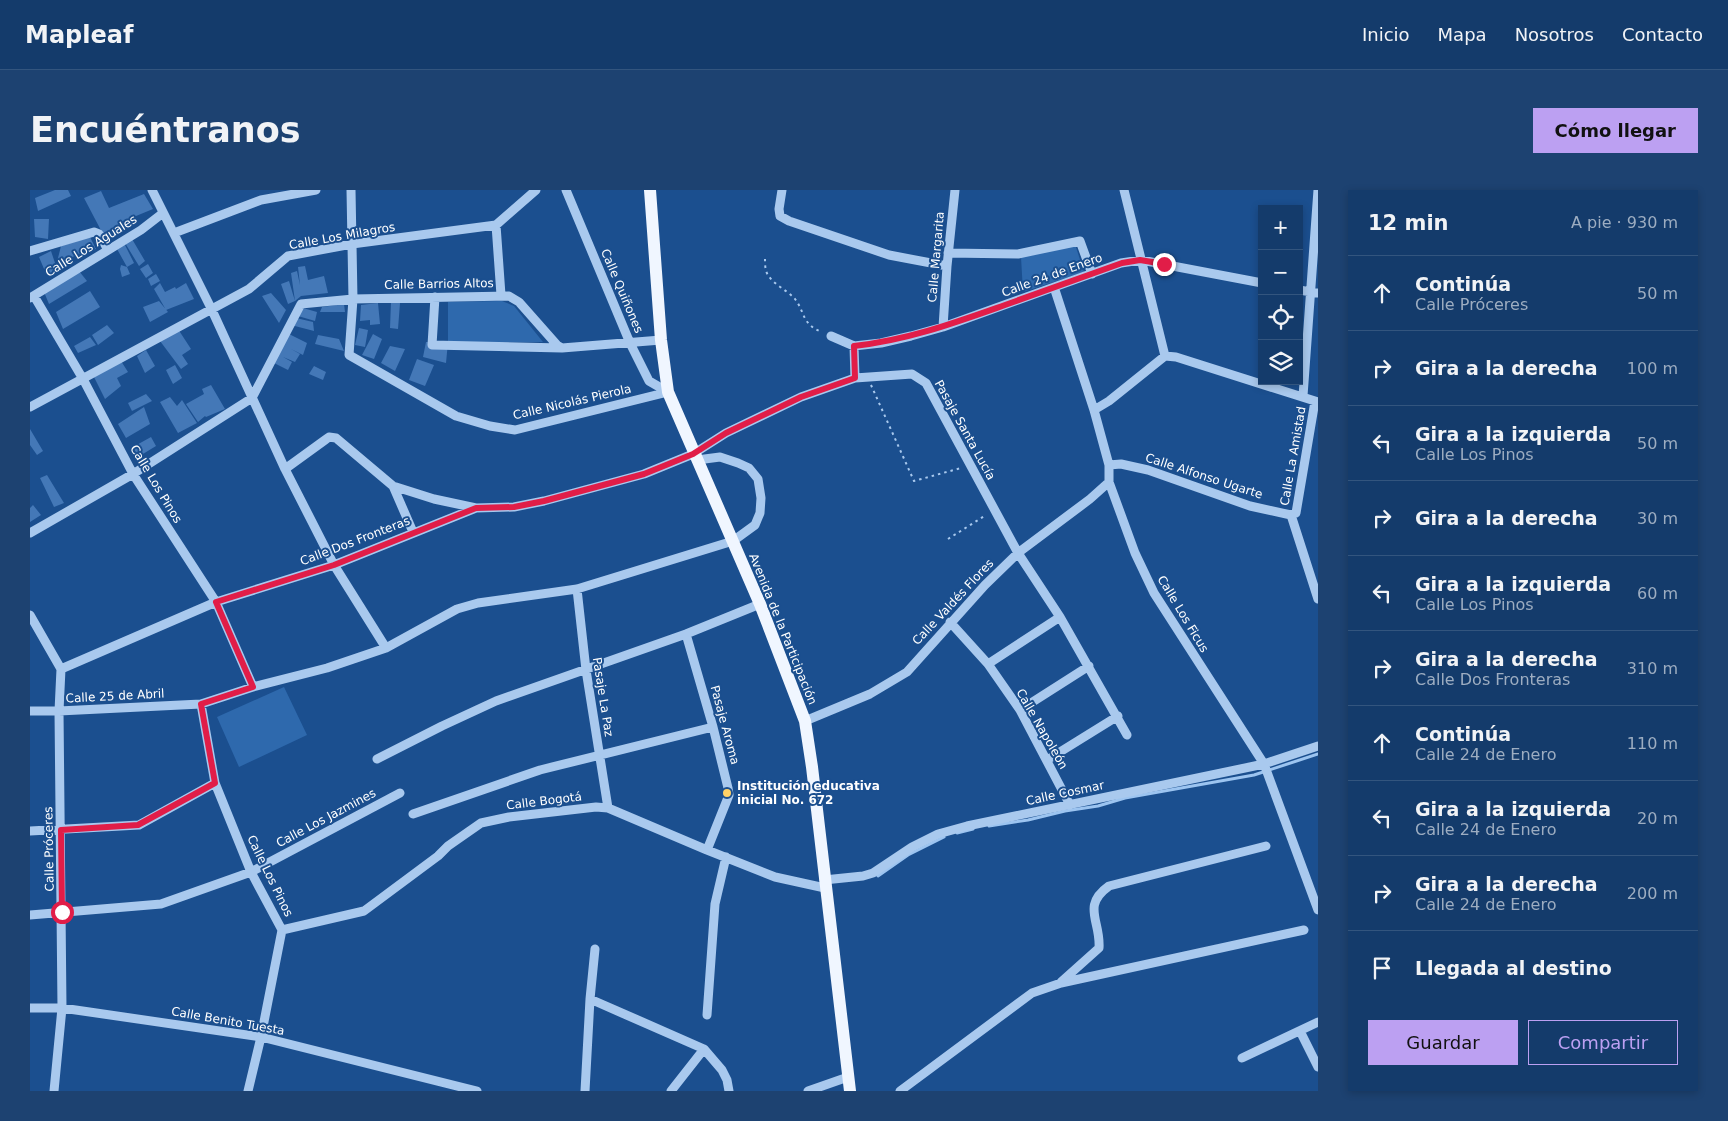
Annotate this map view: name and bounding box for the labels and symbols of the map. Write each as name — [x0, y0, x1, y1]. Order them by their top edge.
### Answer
street label: Calle Margarita — [925, 211, 947, 303]
street label: Calle Los Aguales — [43, 212, 139, 280]
street label: Calle Los Milagros — [288, 220, 396, 252]
street label: Calle Quiñones — [598, 247, 646, 335]
street label: Calle 24 de Enero — [1000, 250, 1104, 300]
route end — [1153, 253, 1176, 276]
street label: Calle Barrios Altos — [384, 276, 494, 292]
street label: Pasaje Santa Lucía — [932, 378, 998, 482]
street label: Calle Nicolás Pierola — [511, 382, 633, 422]
street label: Calle La Amistad — [1277, 405, 1309, 507]
street label: Calle Los Pinos — [127, 442, 185, 526]
street label: Calle Alfonso Ugarte — [1144, 450, 1264, 502]
street label: Calle Dos Fronteras — [298, 514, 412, 568]
street label: Avenida de la Participación — [746, 551, 820, 707]
street label: Calle Valdés Flores — [910, 556, 996, 648]
street label: Calle Los Ficus — [1155, 573, 1211, 655]
street label: Pasaje La Paz — [590, 656, 616, 738]
street label: Pasaje Aroma — [708, 684, 742, 766]
street label: Calle 25 de Abril — [65, 686, 165, 706]
street label: Calle Napoleón — [1013, 686, 1071, 772]
street label: Calle Cosmar — [1025, 778, 1105, 808]
place label: Institución educativa inicial No. 672 — [737, 779, 880, 807]
street label: Calle Los Jazmines — [274, 786, 378, 850]
marker: Institución educativa inicial No. 672 — [721, 787, 733, 799]
street label: Calle Bogotá — [505, 789, 583, 813]
street label: Calle Próceres — [41, 806, 57, 892]
street label: Calle Los Pinos — [244, 833, 296, 919]
route start — [51, 901, 74, 924]
street label: Calle Benito Tuesta — [170, 1004, 286, 1038]

